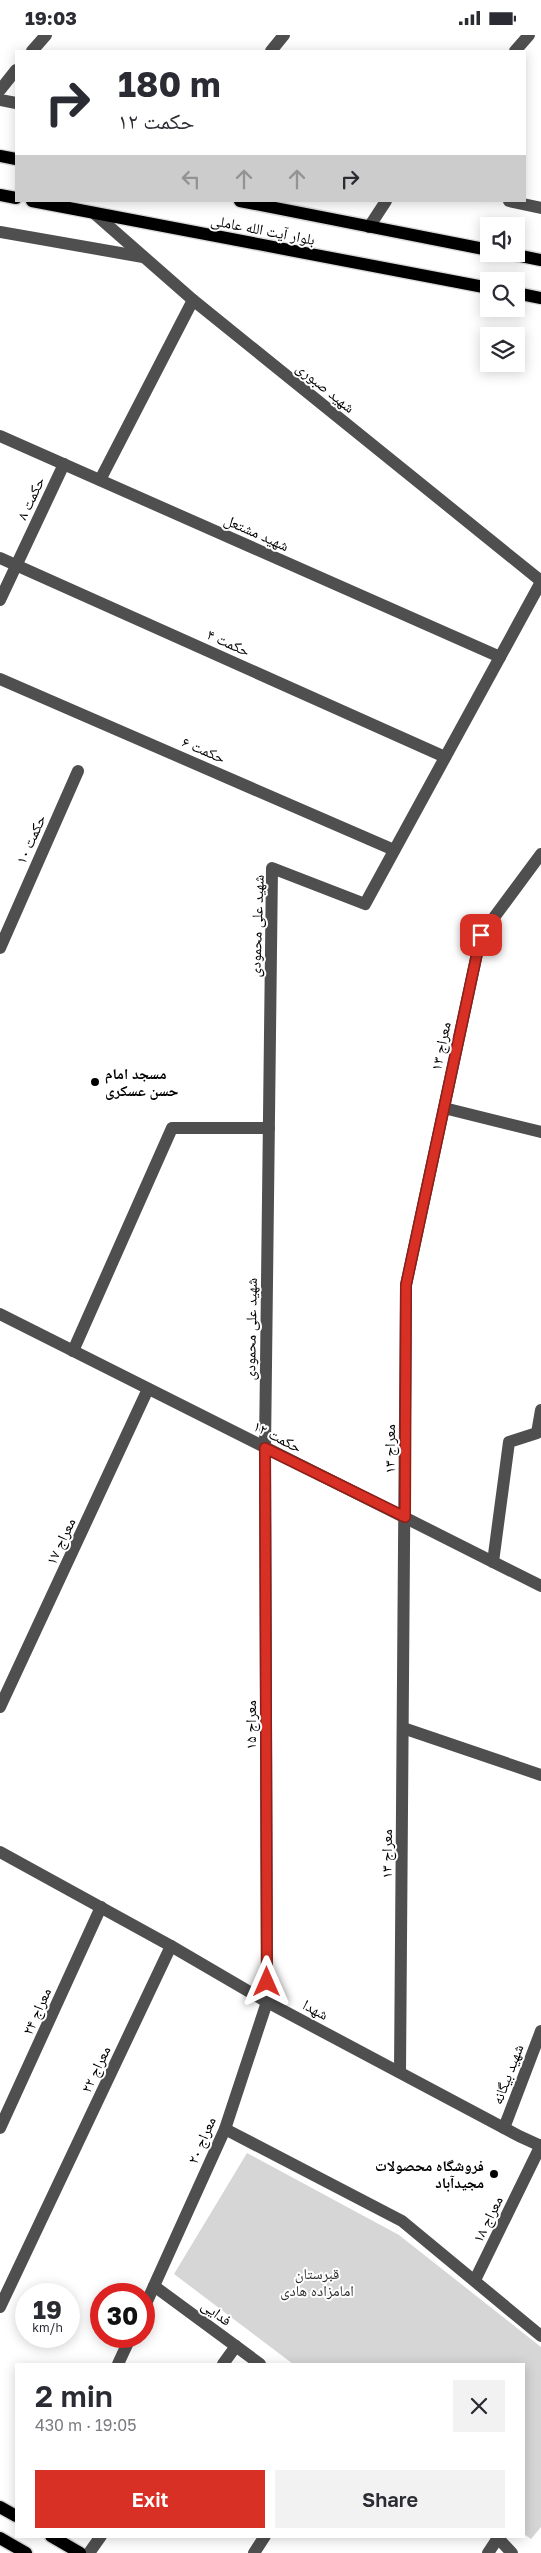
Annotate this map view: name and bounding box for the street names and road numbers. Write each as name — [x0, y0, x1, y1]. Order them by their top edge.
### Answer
street label: بلوار آیت‌ الله عاملی — [209, 210, 317, 250]
street label: شهید صبوری — [292, 358, 359, 418]
street label: حکمت ۸ — [12, 473, 48, 522]
street label: شهید مشتعل — [221, 510, 292, 556]
street label: حکمت ۴ — [205, 625, 254, 660]
street label: حکمت ۶ — [180, 732, 229, 766]
street label: حکمت ۱۰ — [11, 811, 49, 866]
street label: شهید علی محمودی — [245, 874, 269, 978]
street label: معراج ۱۳ — [426, 1020, 456, 1072]
street label: شهید علی محمودی — [240, 1277, 262, 1381]
street label: حکمت ۱۲ — [251, 1416, 306, 1456]
street label: معراج ۱۳ — [380, 1424, 400, 1474]
street label: معراج ۱۷ — [41, 1515, 80, 1568]
street label: معراج ۱۵ — [241, 1700, 261, 1750]
street label: معراج ۱۳ — [377, 1829, 397, 1879]
street label: معراج ۲۴ — [18, 1985, 56, 2038]
street label: شهدا — [300, 1995, 332, 2024]
street label: شهید بیگانه — [487, 2041, 528, 2107]
street label: معراج ۲۲ — [76, 2043, 115, 2096]
street label: معراج ۲۰ — [183, 2114, 221, 2167]
street label: معراج ۱۸ — [468, 2193, 508, 2246]
street label: فدایی — [197, 2295, 235, 2330]

